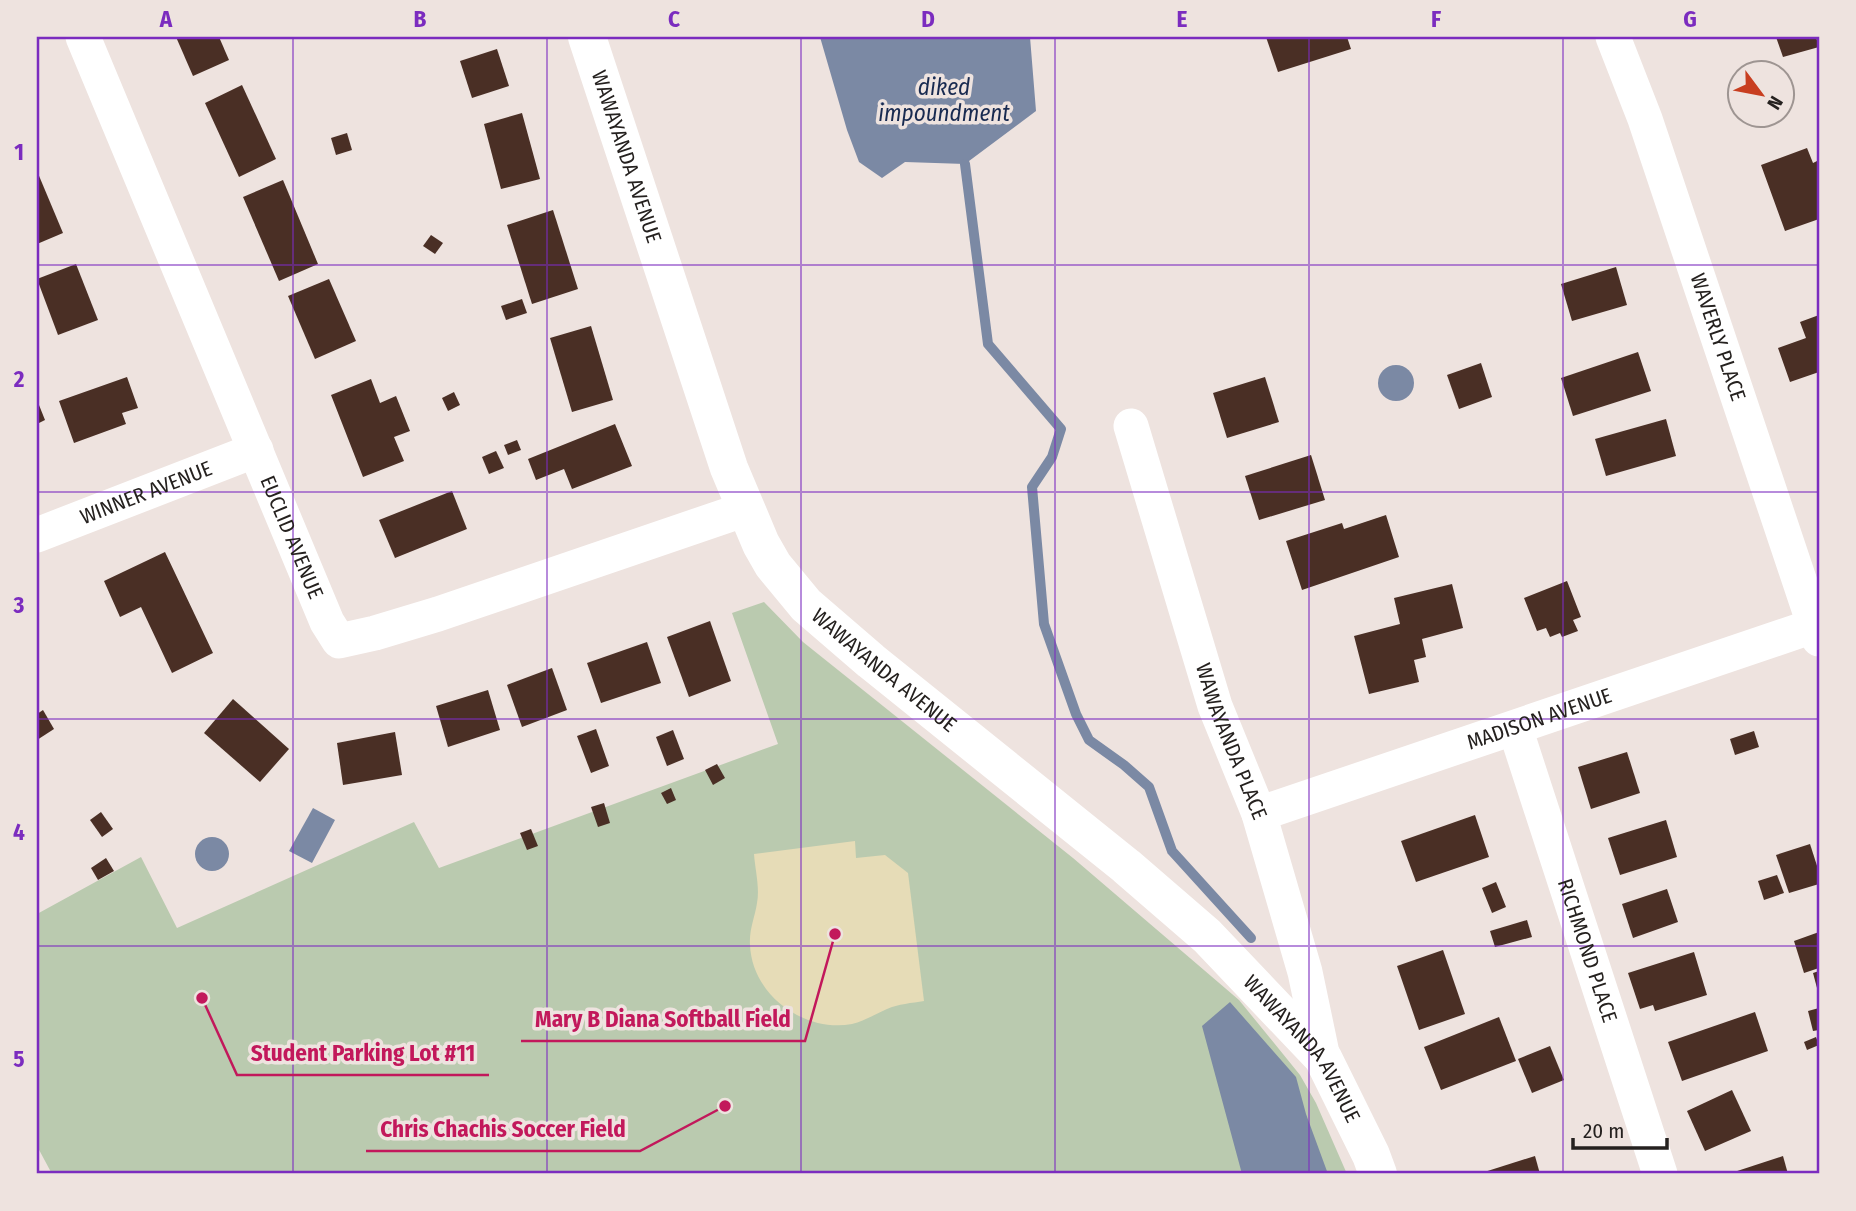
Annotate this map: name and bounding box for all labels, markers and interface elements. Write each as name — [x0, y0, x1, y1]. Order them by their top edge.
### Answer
text: A — [159, 5, 173, 33]
text: B — [414, 5, 427, 33]
text: C — [668, 5, 680, 33]
text: D — [921, 5, 935, 33]
text: E — [1177, 5, 1188, 33]
text: F — [1431, 5, 1441, 33]
text: G — [1683, 5, 1697, 33]
north arrow — [1727, 60, 1797, 130]
street label: WAWAYANDA AVENUE — [586, 67, 667, 246]
water label: diked impoundment — [878, 73, 1010, 127]
text: N — [1762, 92, 1788, 114]
text: 1 — [14, 138, 24, 166]
street label: WAVERLY PLACE — [1685, 270, 1751, 404]
text: 2 — [13, 365, 25, 393]
street label: WINNER AVENUE — [76, 455, 216, 530]
street label: EUCLID AVENUE — [254, 472, 329, 603]
text: 3 — [13, 591, 25, 619]
street label: WAWAYANDA AVENUE — [806, 603, 962, 738]
street label: WAWAYANDA PLACE — [1190, 660, 1273, 823]
street label: MADISON AVENUE — [1463, 682, 1615, 756]
text: 4 — [13, 818, 25, 846]
street label: RICHMOND PLACE — [1552, 875, 1623, 1026]
street label: WAWAYANDA AVENUE — [1238, 970, 1366, 1127]
callout: Mary B Diana Softball Field — [521, 997, 805, 1041]
text: Mary B Diana Softball Field — [535, 1005, 791, 1033]
callout: Student Parking Lot #11 — [237, 1031, 489, 1075]
text: Student Parking Lot #11 — [251, 1039, 475, 1067]
text: 5 — [13, 1045, 25, 1073]
scale bar — [1573, 1106, 1667, 1150]
callout: Chris Chachis Soccer Field — [366, 1107, 640, 1151]
text: Chris Chachis Soccer Field — [380, 1115, 626, 1143]
text: 20 m — [1583, 1118, 1624, 1144]

